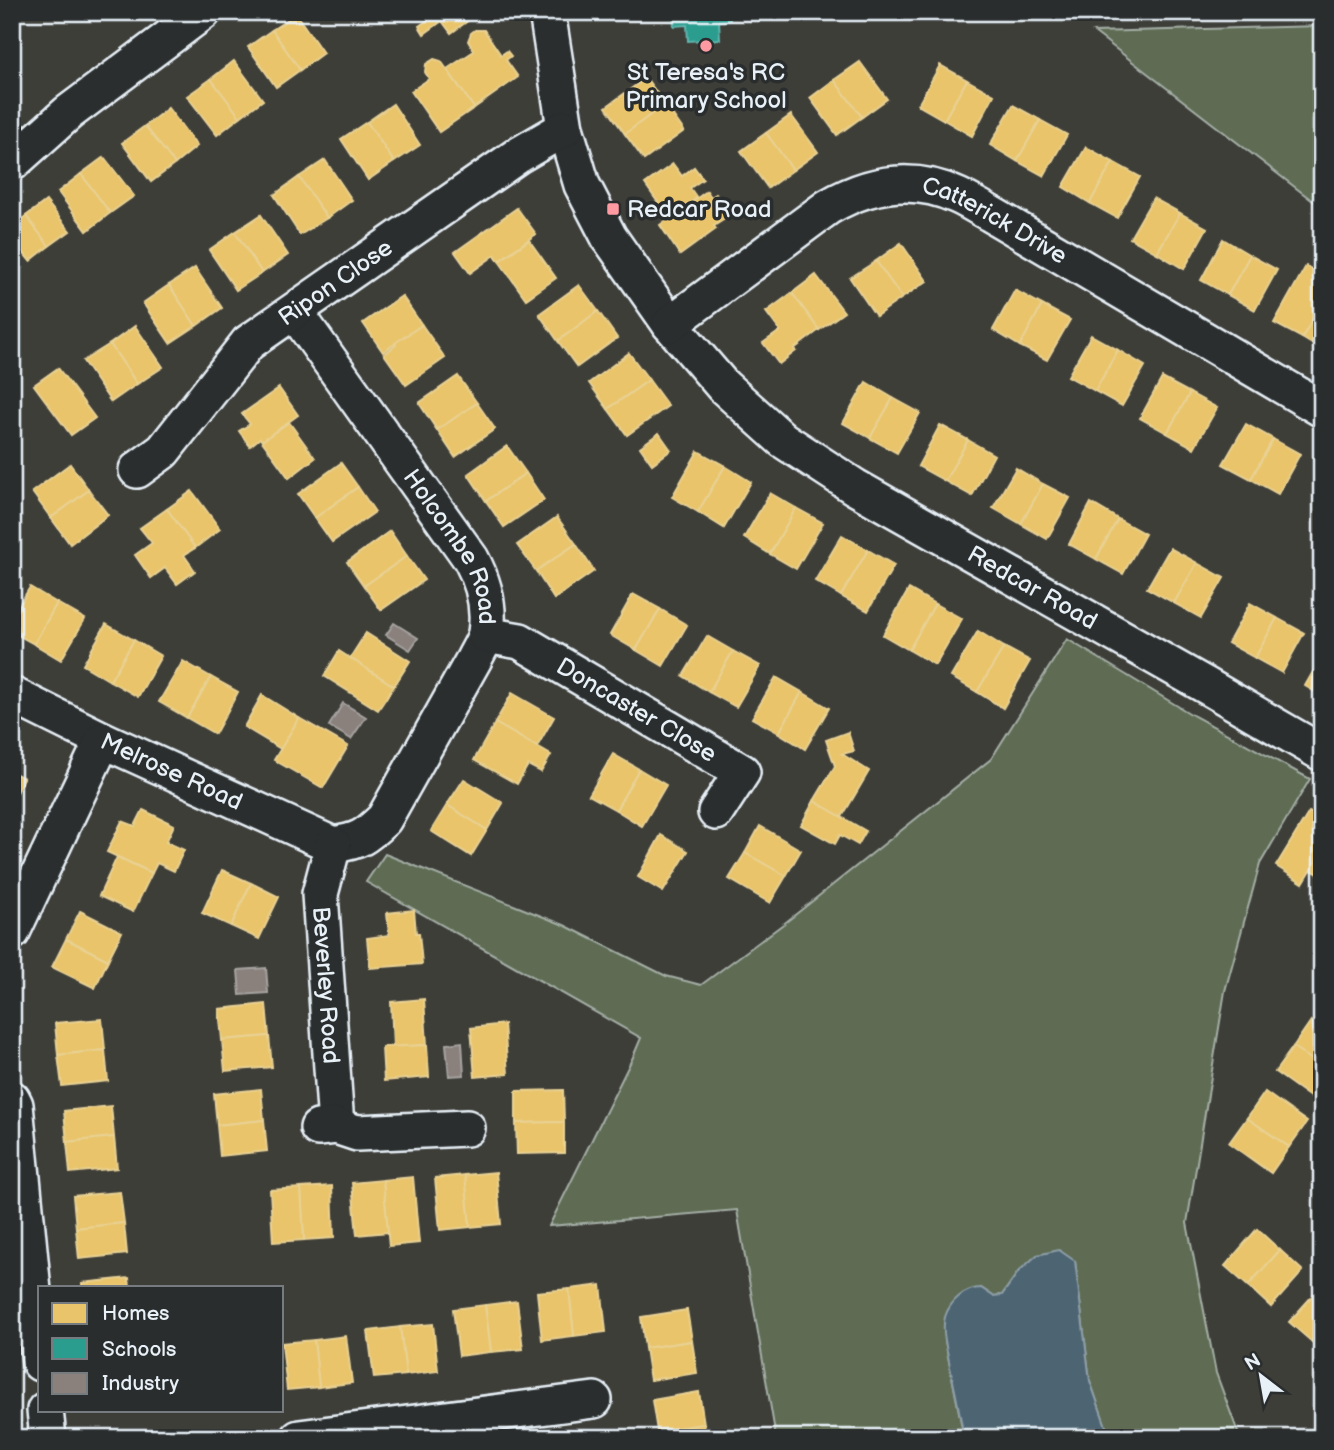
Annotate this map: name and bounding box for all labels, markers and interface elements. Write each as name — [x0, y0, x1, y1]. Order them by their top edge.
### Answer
marker: St Teresa's RC Primary School — [698, 38, 714, 54]
place label: St Teresa's RC Primary School — [625, 58, 787, 115]
street label: Catterick Drive — [919, 171, 1072, 271]
place label: Redcar Road — [627, 195, 772, 224]
marker: Redcar Road — [605, 201, 621, 217]
street label: Ripon Close — [273, 233, 398, 332]
street label: Holcombe Road — [397, 464, 501, 625]
street label: Redcar Road — [962, 540, 1102, 636]
street label: Doncaster Close — [551, 652, 722, 769]
street label: Melrose Road — [96, 727, 247, 817]
street label: Beverley Road — [306, 905, 346, 1065]
legend — [38, 1286, 284, 1412]
text: Homes — [102, 1301, 170, 1326]
text: Schools — [102, 1337, 176, 1362]
north arrow — [1226, 1342, 1296, 1412]
text: N — [1241, 1349, 1265, 1376]
text: Industry — [102, 1371, 180, 1396]

